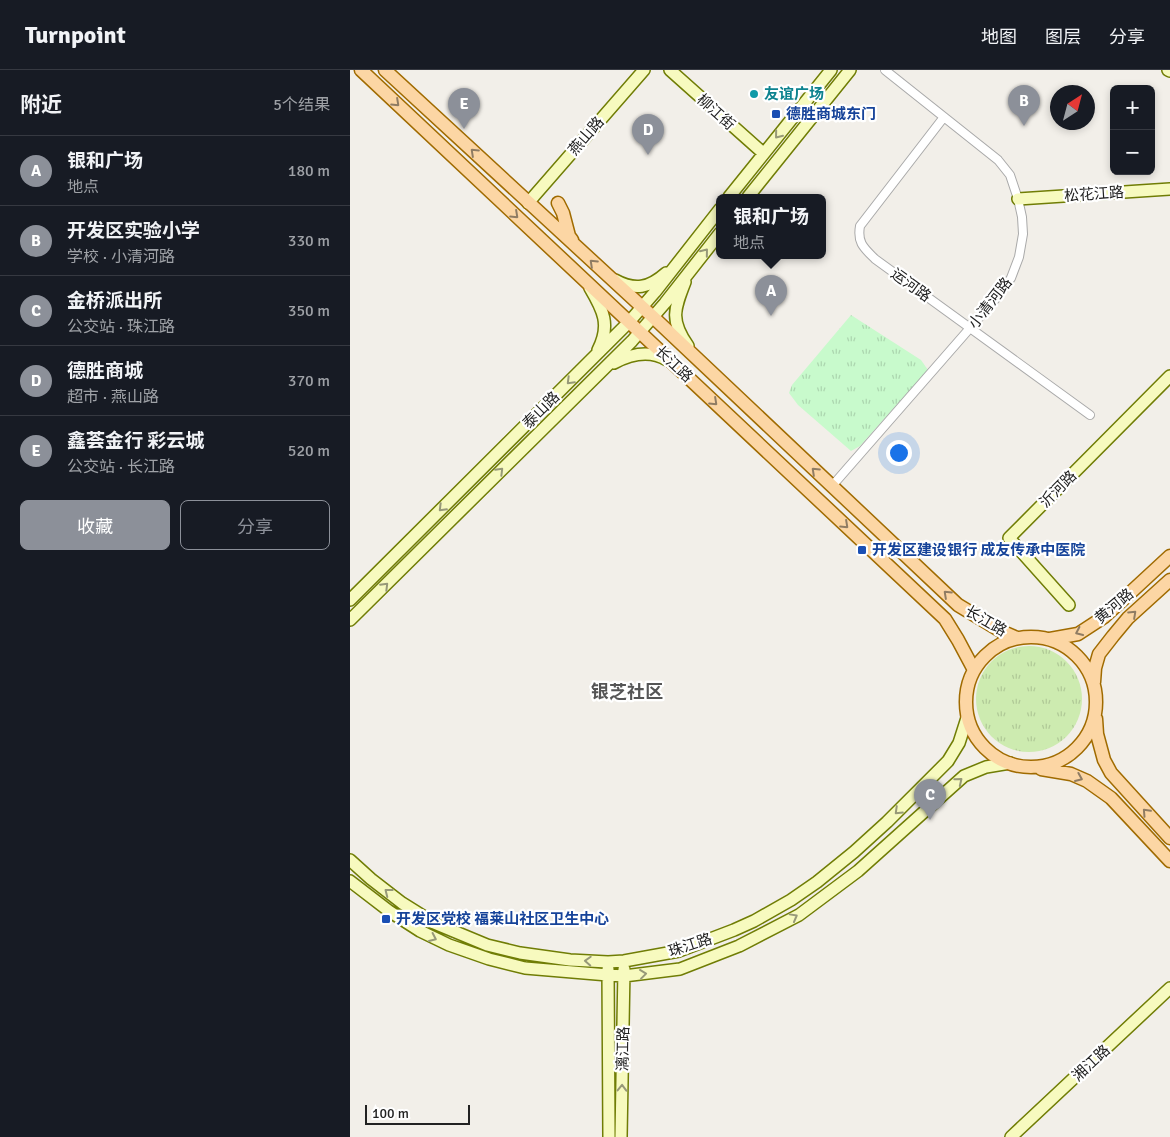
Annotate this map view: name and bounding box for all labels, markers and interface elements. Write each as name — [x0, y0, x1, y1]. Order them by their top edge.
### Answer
text: Turnpoint — [25, 20, 126, 50]
text: 地图 — [981, 26, 1017, 48]
text: 图层 — [1045, 26, 1081, 48]
text: 分享 — [1109, 26, 1145, 48]
place label: 友谊广场 — [764, 85, 824, 103]
pin: B — [1008, 85, 1040, 126]
north arrow — [1050, 85, 1095, 130]
map controls — [1110, 85, 1155, 175]
button: + — [1110, 85, 1155, 130]
pin: E — [448, 88, 480, 129]
marker: 友谊广场 — [748, 88, 760, 100]
street label: 柳江街 — [693, 90, 739, 134]
text: 附近 — [20, 92, 62, 118]
text: 5个结果 — [273, 95, 330, 115]
one-way arrow — [390, 97, 399, 106]
place label: 德胜商城东门 — [786, 105, 876, 123]
marker: 德胜商城东门 — [770, 108, 782, 120]
street label: 燕山路 — [564, 113, 608, 159]
pin: D — [632, 114, 664, 155]
one-way arrow — [776, 129, 784, 138]
button: − — [1110, 130, 1155, 175]
text: 银和广场 — [67, 149, 143, 173]
one-way arrow — [471, 149, 480, 158]
text: A — [31, 161, 41, 181]
text: 180 m — [288, 161, 330, 181]
text: 地点 — [67, 177, 99, 197]
street label: 松花江路 — [1063, 183, 1125, 205]
popup — [716, 194, 826, 259]
text: 银和广场 — [733, 205, 809, 229]
one-way arrow — [509, 209, 518, 218]
text: 开发区实验小学 — [67, 219, 200, 243]
text: B — [31, 231, 41, 251]
text: 330 m — [288, 231, 330, 251]
text: 地点 — [733, 233, 765, 253]
text: 学校 · 小清河路 — [67, 247, 175, 267]
one-way arrow — [699, 248, 708, 257]
one-way arrow — [590, 260, 599, 269]
street label: 运河路 — [888, 264, 934, 306]
street label: 小清河路 — [964, 274, 1016, 332]
pin: A — [755, 275, 787, 316]
text: 金桥派出所 — [67, 289, 162, 313]
text: C — [31, 301, 41, 321]
text: 350 m — [288, 301, 330, 321]
text: 公交站 · 珠江路 — [67, 317, 175, 337]
street label: 长江路 — [651, 342, 697, 386]
text: 德胜商城 — [67, 359, 143, 383]
text: D — [31, 371, 41, 391]
text: 370 m — [288, 371, 330, 391]
one-way arrow — [567, 375, 576, 384]
text: 超市 · 燕山路 — [67, 387, 159, 407]
street label: 泰山路 — [519, 388, 563, 432]
one-way arrow — [708, 396, 717, 405]
text: 鑫荟金行 彩云城 — [67, 429, 204, 453]
your location — [886, 440, 912, 466]
text: E — [31, 441, 41, 461]
text: 520 m — [288, 441, 330, 461]
text: 公交站 · 长江路 — [67, 457, 175, 477]
street label: 沂河路 — [1036, 467, 1080, 511]
one-way arrow — [494, 468, 503, 477]
one-way arrow — [812, 468, 821, 477]
button: 收藏 — [20, 500, 170, 550]
button: 分享 — [180, 500, 330, 550]
one-way arrow — [439, 502, 448, 511]
one-way arrow — [839, 519, 848, 528]
place label: 开发区建设银行 成友传承中医院 — [872, 541, 1085, 559]
marker: 开发区建设银行 成友传承中医院 — [856, 544, 868, 556]
one-way arrow — [379, 583, 388, 592]
street label: 黄河路 — [1091, 585, 1137, 627]
one-way arrow — [943, 591, 952, 600]
street label: 长江路 — [962, 602, 1010, 640]
one-way arrow — [1127, 611, 1136, 620]
one-way arrow — [1075, 625, 1084, 636]
district label: 银芝社区 — [591, 681, 663, 703]
one-way arrow — [1074, 771, 1083, 782]
one-way arrow — [953, 778, 962, 786]
pin: C — [914, 779, 946, 820]
one-way arrow — [894, 805, 903, 814]
one-way arrow — [1143, 809, 1152, 818]
one-way arrow — [385, 890, 394, 898]
place label: 开发区党校 福莱山社区卫生中心 — [396, 910, 609, 928]
marker: 开发区党校 福莱山社区卫生中心 — [380, 913, 392, 925]
one-way arrow — [788, 913, 797, 923]
street label: 珠江路 — [666, 929, 714, 961]
one-way arrow — [428, 931, 437, 941]
one-way arrow — [583, 955, 591, 966]
one-way arrow — [638, 969, 647, 979]
street label: 漓江路 — [614, 1026, 632, 1072]
street label: 湘江路 — [1068, 1041, 1114, 1085]
one-way arrow — [617, 1084, 627, 1092]
scale bar — [365, 1102, 470, 1125]
text: 100 m — [372, 1105, 409, 1122]

